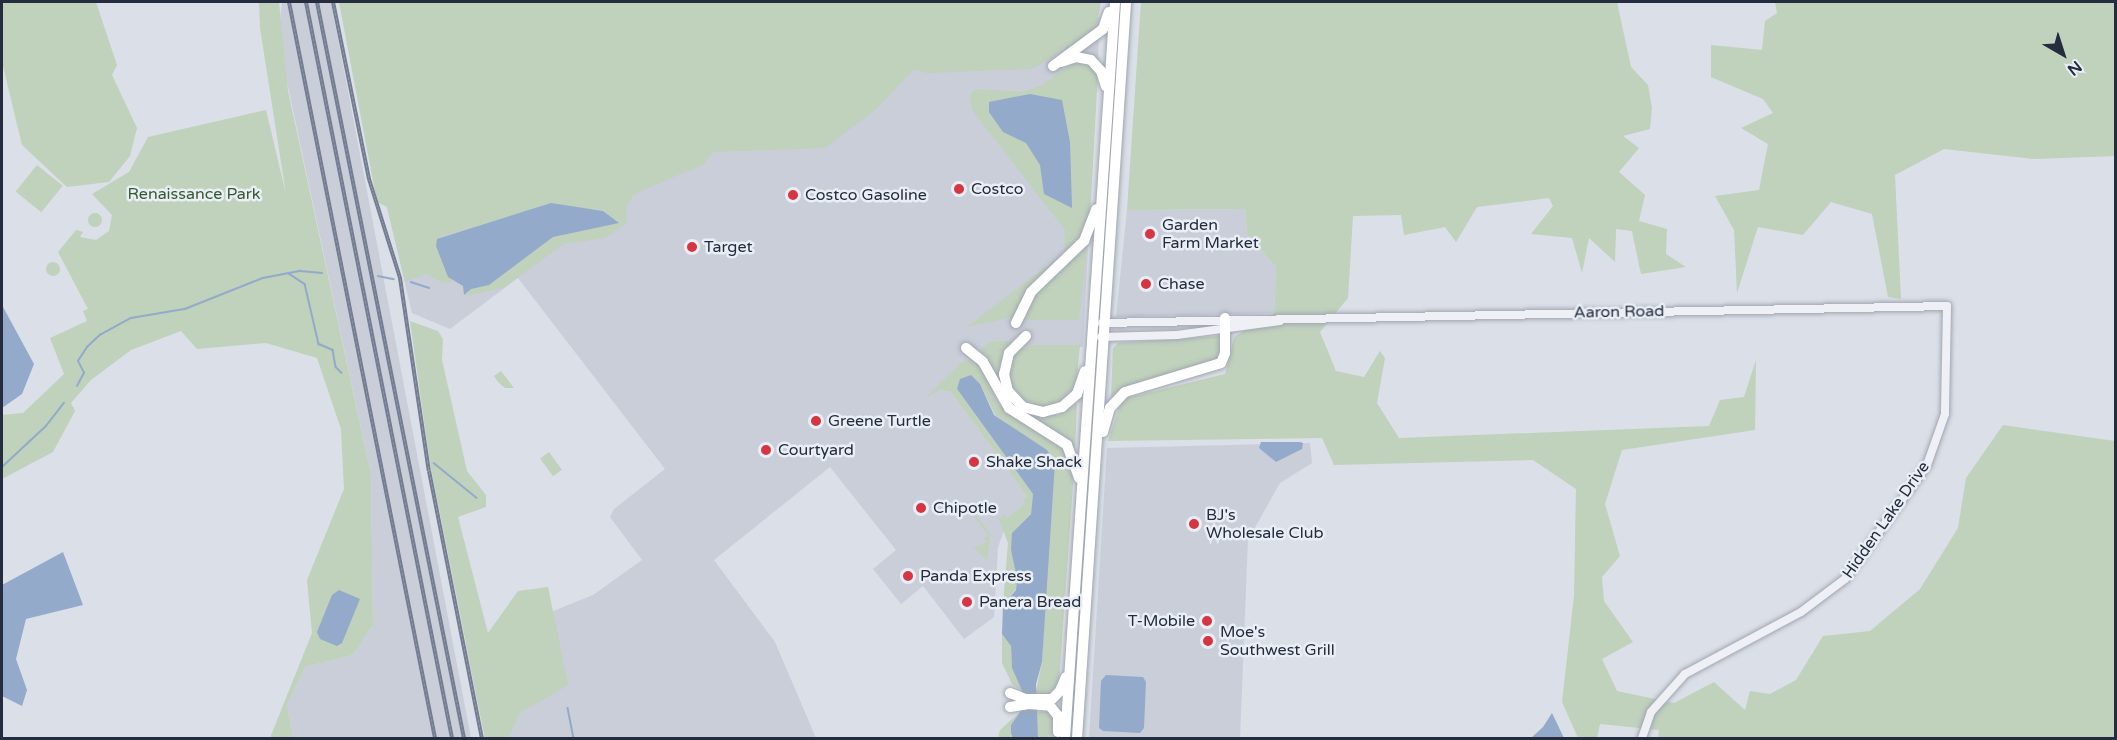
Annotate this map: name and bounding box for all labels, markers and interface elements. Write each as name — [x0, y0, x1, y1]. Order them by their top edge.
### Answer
north arrow — [2033, 24, 2093, 84]
text: N — [2063, 56, 2086, 80]
place label: Costco — [971, 179, 1023, 199]
marker: Costco — [952, 182, 966, 196]
park label: Renaissance Park — [127, 184, 261, 204]
place label: Costco Gasoline — [805, 185, 927, 205]
marker: Costco Gasoline — [786, 188, 800, 202]
place label: Garden Farm Market — [1162, 215, 1259, 253]
marker: Garden Farm Market — [1143, 227, 1157, 241]
place label: Target — [704, 237, 753, 257]
marker: Target — [685, 240, 699, 254]
place label: Chase — [1158, 274, 1205, 294]
marker: Chase — [1139, 277, 1153, 291]
street label: Aaron Road — [1574, 302, 1664, 322]
place label: Greene Turtle — [828, 411, 931, 431]
marker: Greene Turtle — [809, 414, 823, 428]
place label: Courtyard — [778, 440, 854, 460]
marker: Courtyard — [759, 443, 773, 457]
place label: Shake Shack — [986, 452, 1082, 472]
marker: Shake Shack — [967, 455, 981, 469]
street label: Hidden Lake Drive — [1838, 458, 1934, 582]
place label: Chipotle — [933, 498, 997, 518]
marker: Chipotle — [914, 501, 928, 515]
place label: BJ's Wholesale Club — [1206, 505, 1324, 543]
marker: BJ's Wholesale Club — [1187, 517, 1201, 531]
place label: Panda Express — [920, 566, 1032, 586]
marker: Panda Express — [901, 569, 915, 583]
place label: Panera Bread — [979, 592, 1081, 612]
marker: Panera Bread — [960, 595, 974, 609]
place label: T-Mobile — [1128, 611, 1195, 631]
marker: T-Mobile — [1200, 614, 1214, 628]
place label: Moe's Southwest Grill — [1220, 622, 1335, 660]
marker: Moe's Southwest Grill — [1201, 634, 1215, 648]

